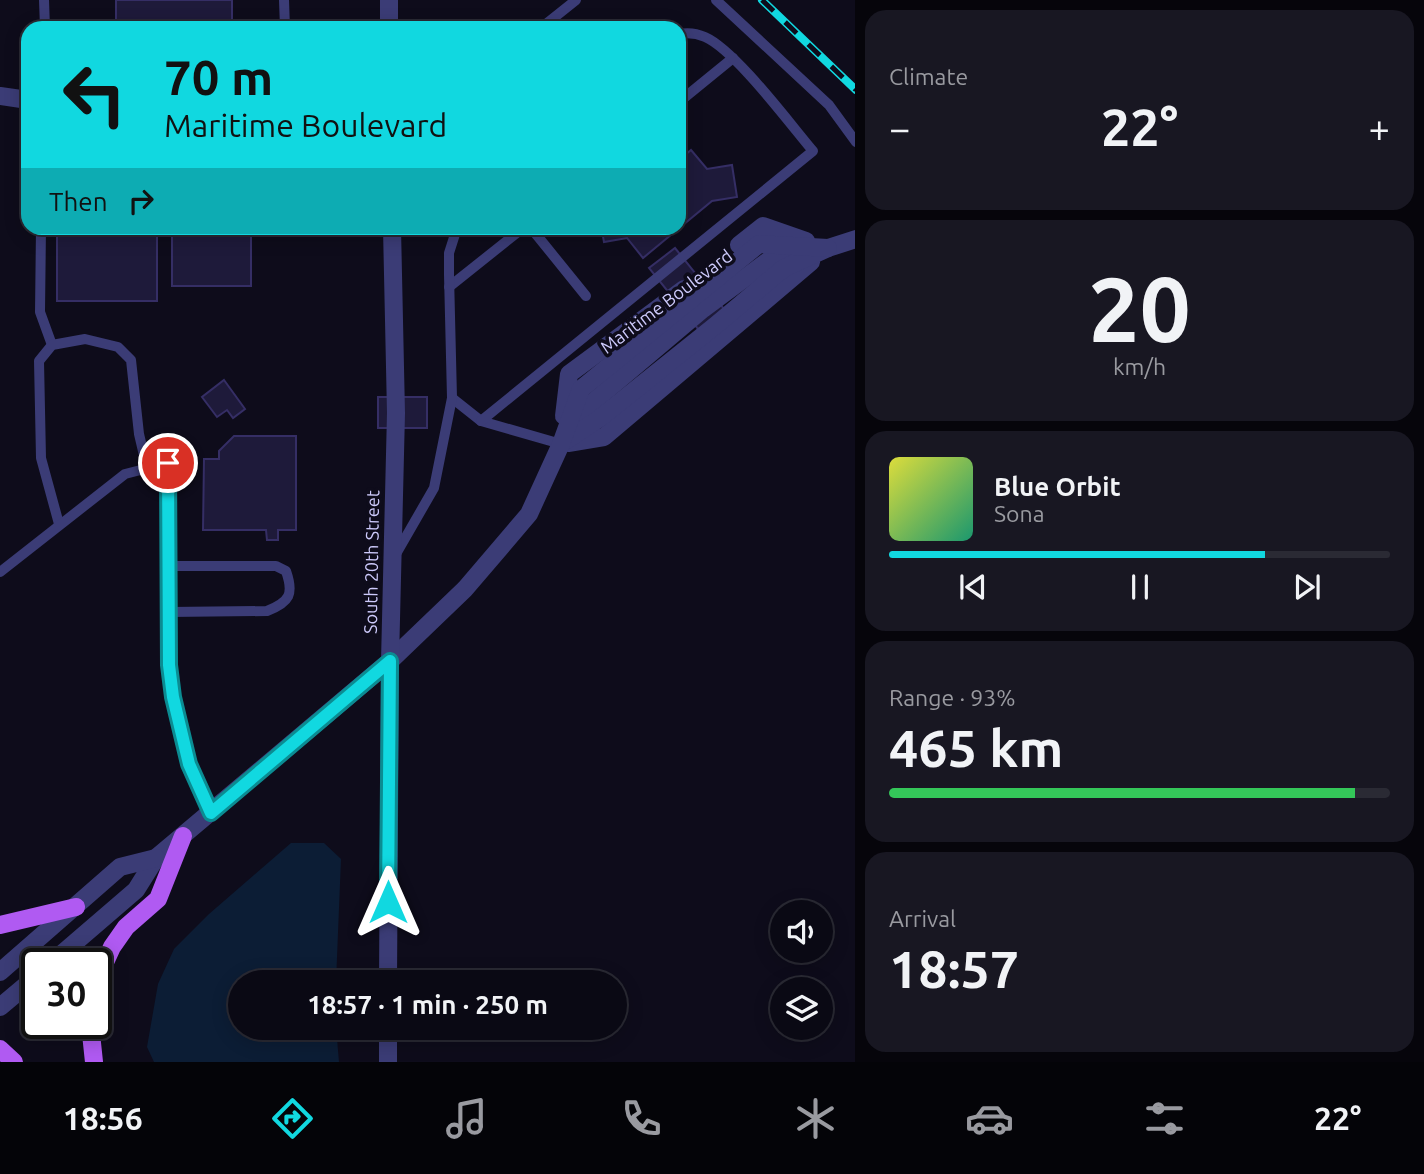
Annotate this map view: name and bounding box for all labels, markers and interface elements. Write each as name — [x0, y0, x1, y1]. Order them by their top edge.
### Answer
icon: left — [49, 49, 140, 140]
text: 70 m — [164, 49, 273, 104]
text: Climate — [889, 64, 968, 89]
text: 22° — [1101, 98, 1178, 156]
text: Maritime Boulevard — [164, 107, 447, 143]
text: − — [889, 107, 910, 149]
text: + — [1369, 107, 1390, 149]
icon: right — [122, 182, 160, 220]
text: Then — [49, 187, 108, 216]
street label: Maritime Boulevard — [596, 245, 736, 357]
text: 20 — [1088, 257, 1191, 359]
text: km/h — [1113, 354, 1166, 379]
pin — [138, 433, 198, 493]
icon: arrive — [149, 444, 187, 482]
text: Blue Orbit — [994, 472, 1121, 501]
street label: South 20th Street — [360, 490, 382, 634]
text: Sona — [994, 501, 1044, 526]
icon: previous — [954, 568, 992, 606]
icon: pause — [1121, 568, 1159, 606]
icon: next — [1288, 568, 1326, 606]
text: Range · 93% — [889, 685, 1016, 710]
text: 465 km — [889, 719, 1063, 777]
position arrow — [351, 865, 425, 939]
map controls — [770, 900, 833, 1040]
button: sound — [770, 900, 833, 963]
text: Arrival — [889, 906, 956, 931]
text: 18:57 — [889, 940, 1019, 998]
speed limit sign: 30 — [21, 948, 112, 1039]
button: layers — [770, 977, 833, 1040]
text: 18:57 · 1 min · 250 m — [307, 990, 548, 1019]
icon: directions — [268, 1094, 317, 1143]
icon: music — [442, 1094, 491, 1143]
icon: phone — [617, 1094, 666, 1143]
icon: climate — [791, 1094, 840, 1143]
icon: car — [965, 1094, 1014, 1143]
icon: filters — [1140, 1094, 1189, 1143]
text: 18:56 — [63, 1100, 143, 1136]
text: 22° — [1314, 1100, 1361, 1136]

